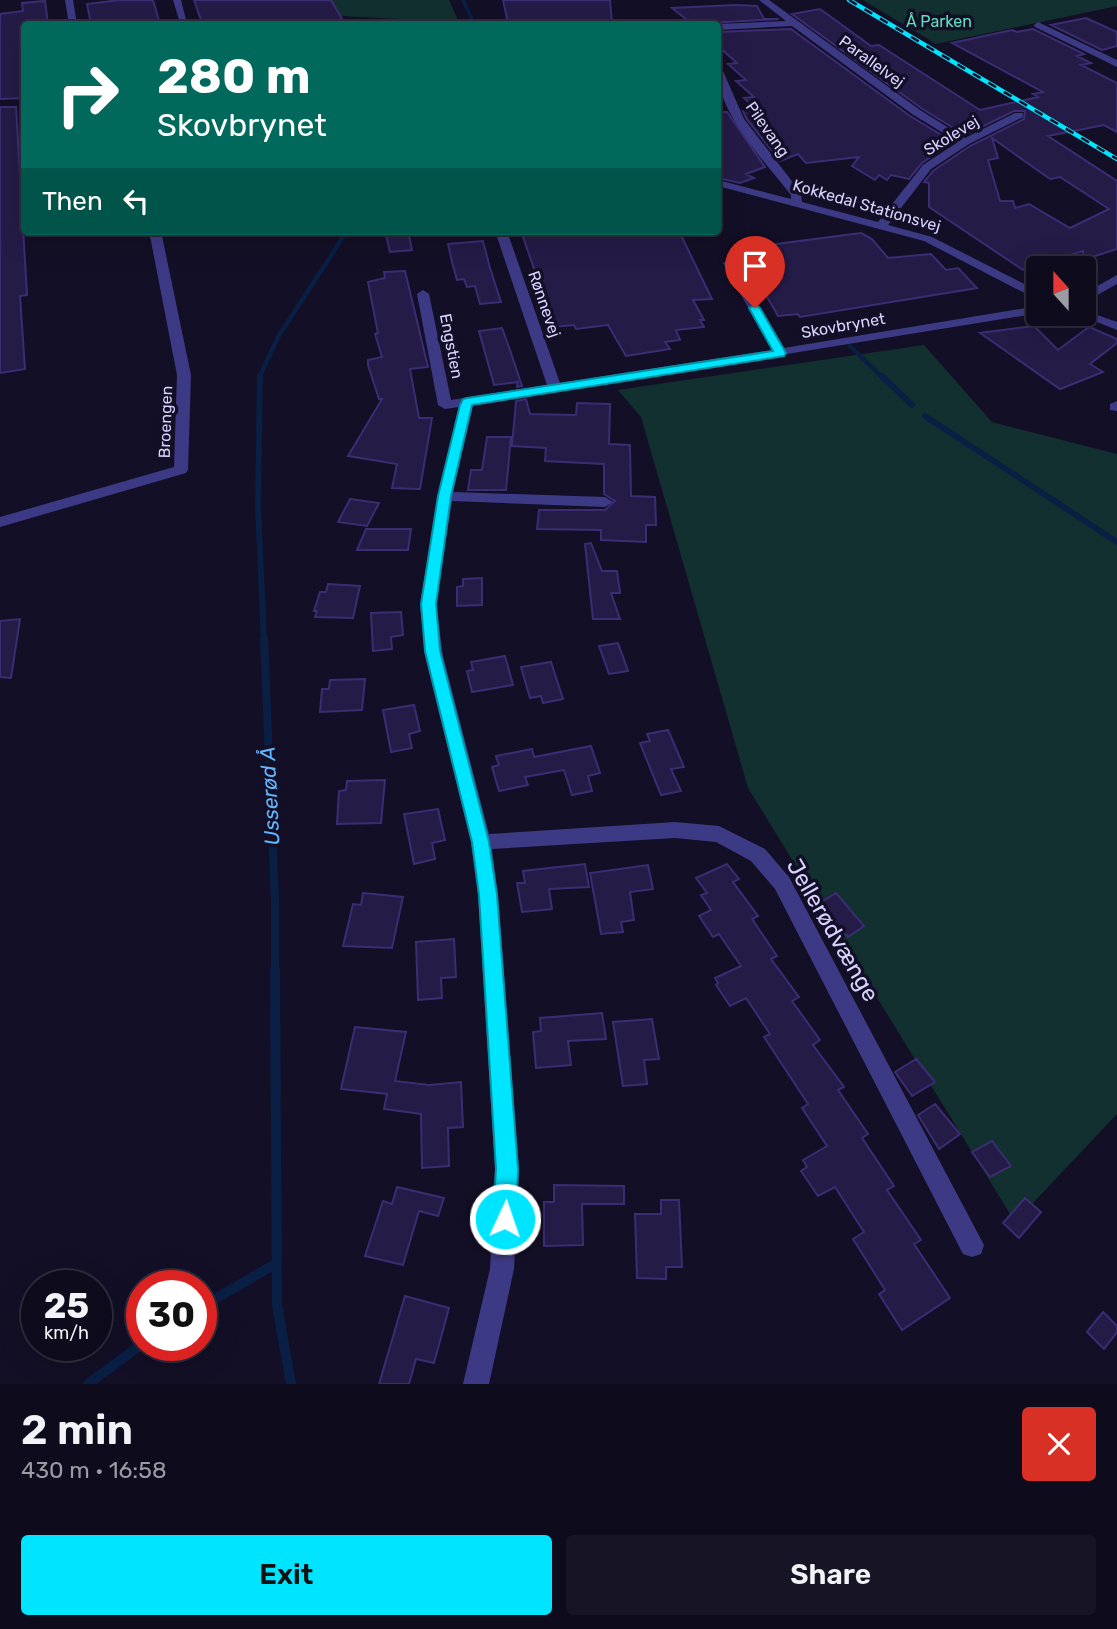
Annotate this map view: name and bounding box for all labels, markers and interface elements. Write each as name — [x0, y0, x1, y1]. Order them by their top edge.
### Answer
park label: Å Parken — [906, 12, 972, 31]
street label: Parallelvej — [835, 31, 908, 91]
text: 280 m — [157, 47, 311, 105]
icon: right — [42, 49, 133, 140]
street label: Pilevang — [742, 98, 794, 161]
text: Skovbrynet — [157, 106, 327, 144]
street label: Skolevej — [920, 112, 982, 159]
street label: Kokkedal Stationsvej — [791, 175, 943, 236]
icon: left — [117, 182, 155, 220]
text: Then — [42, 186, 103, 217]
pin — [725, 236, 785, 308]
icon: arrive — [736, 247, 774, 285]
north arrow — [1026, 256, 1096, 326]
map controls — [1026, 256, 1096, 326]
street label: Rønnevej — [524, 268, 565, 340]
street label: Skovbrynet — [800, 309, 887, 342]
street label: Engstien — [436, 312, 467, 380]
street label: Broengen — [155, 385, 176, 459]
water label: Usserød Å — [254, 746, 285, 846]
street label: Jellerødvænge — [781, 854, 885, 1006]
position arrow — [468, 1182, 542, 1256]
speed limit sign: 30 — [126, 1270, 217, 1361]
text: 25 — [44, 1285, 89, 1327]
text: km/h — [44, 1322, 89, 1344]
text: 2 min — [21, 1405, 133, 1455]
button: close — [1022, 1407, 1096, 1481]
text: 430 m · 16:58 — [21, 1456, 167, 1484]
button: Exit — [21, 1535, 552, 1615]
button: Share — [566, 1535, 1096, 1615]

